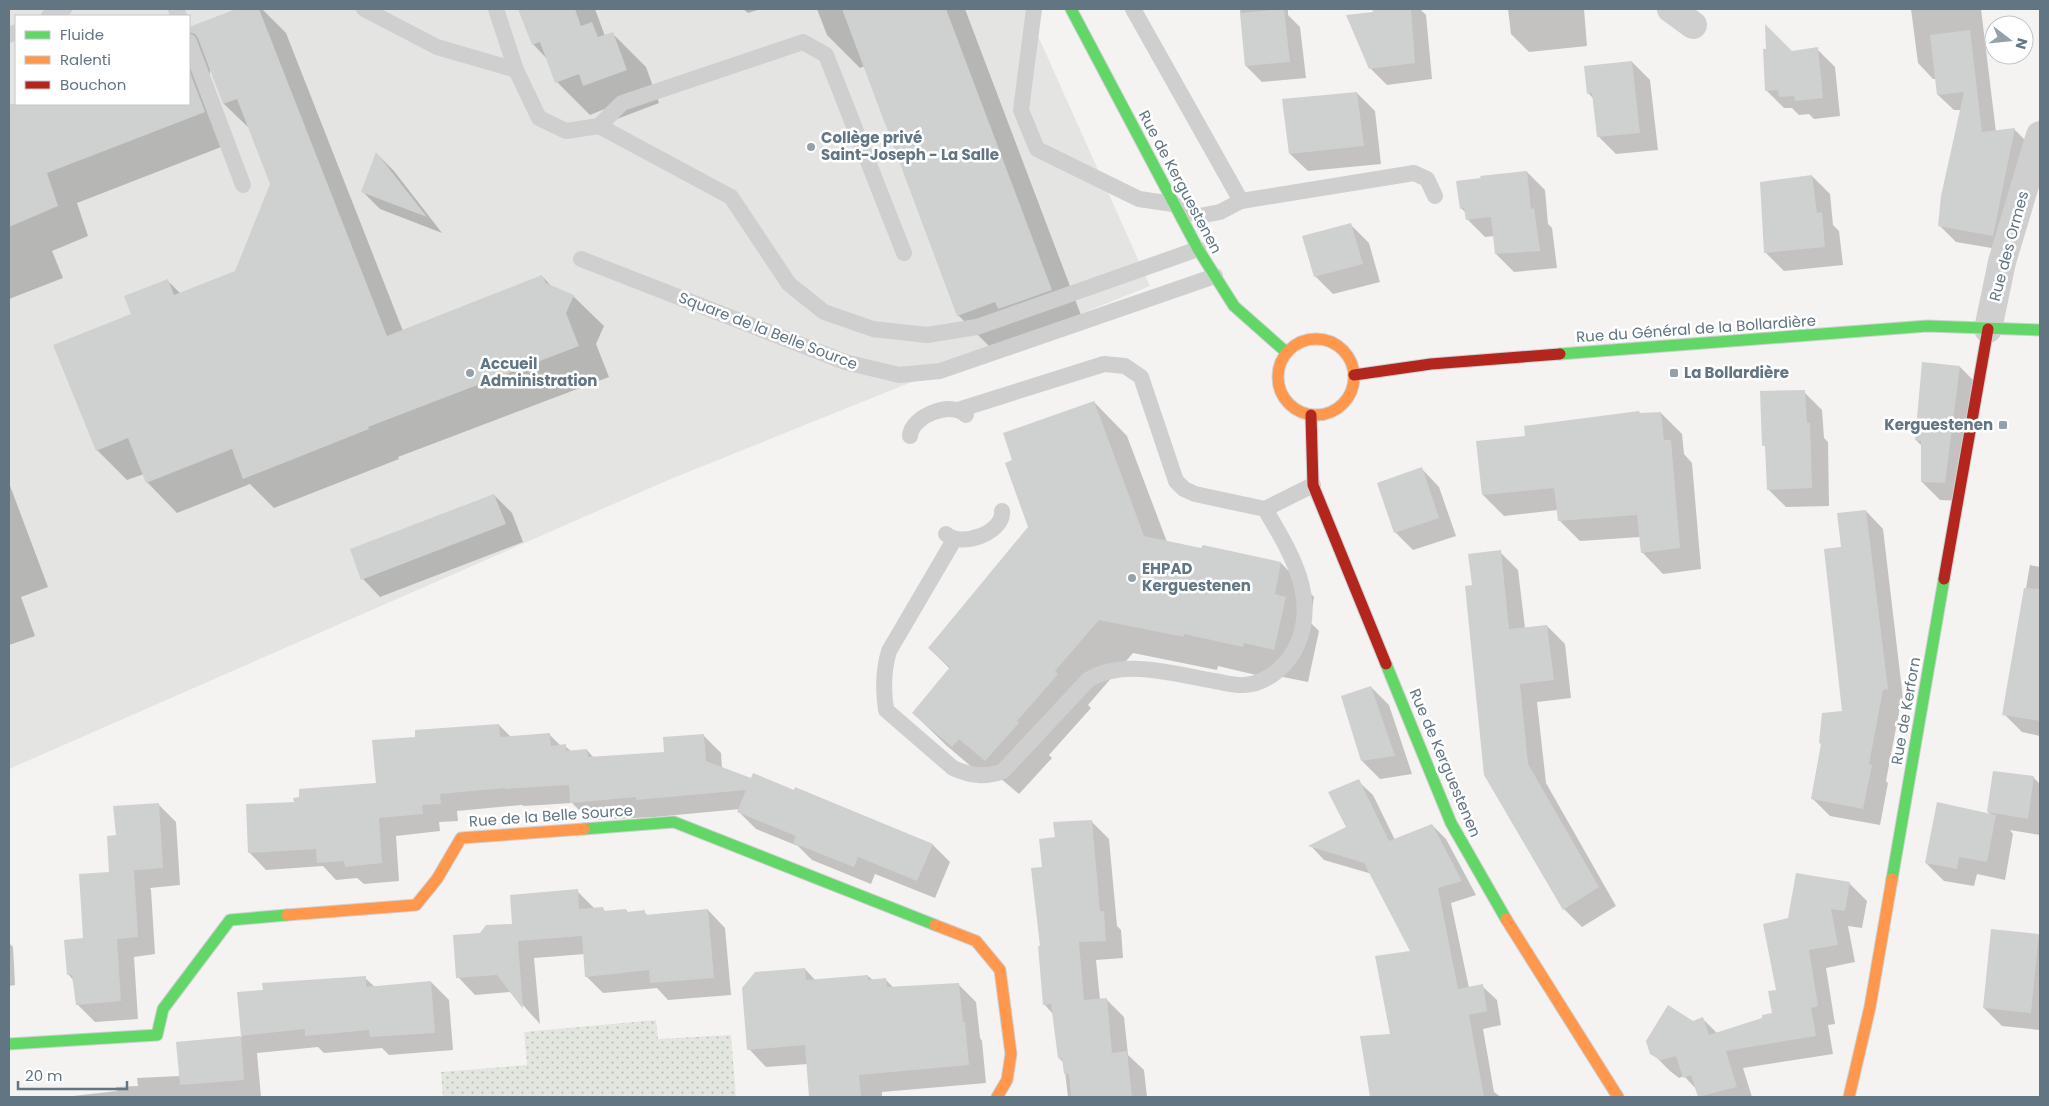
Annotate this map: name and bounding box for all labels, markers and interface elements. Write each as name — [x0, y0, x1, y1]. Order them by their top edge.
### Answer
legend — [15, 15, 190, 105]
north arrow — [1984, 15, 2034, 65]
text: Fluide — [60, 24, 104, 45]
text: N — [2010, 36, 2033, 51]
text: Ralenti — [60, 49, 111, 70]
text: Bouchon — [60, 74, 126, 95]
street label: Rue de Kerguestenen — [1134, 106, 1227, 257]
place label: Collège privé Saint-Joseph - La Salle — [821, 127, 999, 165]
marker: Collège privé Saint-Joseph - La Salle — [805, 141, 817, 153]
street label: Rue des Ormes — [1984, 188, 2033, 303]
street label: Square de la Belle Source — [676, 287, 861, 374]
street label: Rue du Général de la Bollardière — [1575, 310, 1817, 347]
place label: Accueil Administration — [480, 353, 597, 391]
place label: La Bollardière — [1684, 362, 1789, 383]
marker: Accueil Administration — [464, 367, 476, 379]
marker: La Bollardière — [1668, 367, 1680, 379]
place label: Kerguestenen — [1884, 414, 1993, 435]
marker: Kerguestenen — [1997, 419, 2009, 431]
place label: EHPAD Kerguestenen — [1142, 558, 1251, 596]
marker: EHPAD Kerguestenen — [1126, 572, 1138, 584]
street label: Rue de Kerforn — [1886, 655, 1925, 766]
street label: Rue de Kerguestenen — [1405, 685, 1486, 840]
street label: Rue de la Belle Source — [468, 799, 634, 832]
scale bar — [18, 1058, 126, 1090]
text: 20 m — [25, 1065, 63, 1086]

